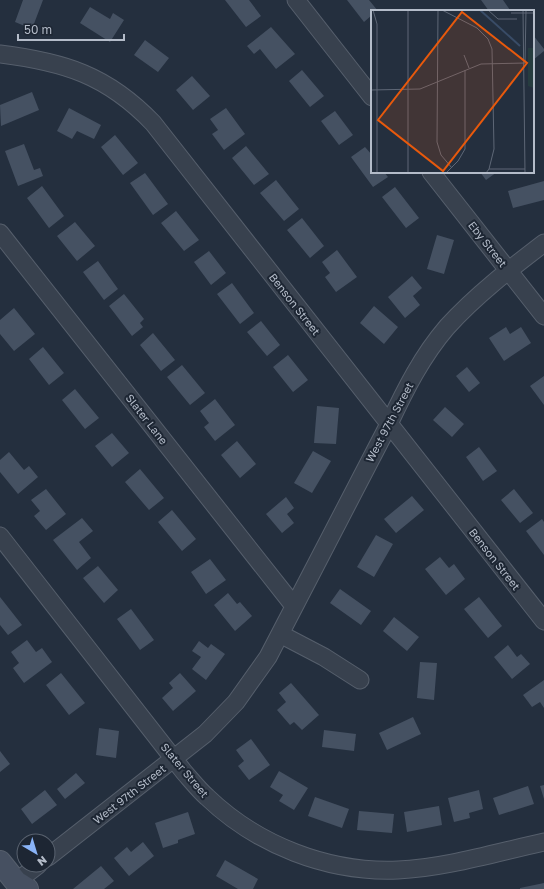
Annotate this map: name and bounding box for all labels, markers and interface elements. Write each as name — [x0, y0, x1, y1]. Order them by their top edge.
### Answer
inset map — [371, 10, 534, 173]
scale bar — [18, 16, 124, 42]
text: 50 m — [24, 22, 52, 37]
street label: Eby Street — [466, 218, 510, 270]
street label: Benson Street — [267, 270, 323, 338]
street label: West 97th Street — [362, 380, 416, 464]
street label: Slater Lane — [123, 391, 171, 447]
street label: Benson Street — [467, 525, 523, 593]
street label: Slater Street — [158, 740, 212, 800]
street label: West 97th Street — [90, 762, 168, 826]
north arrow — [16, 833, 56, 873]
text: N — [35, 854, 50, 869]

